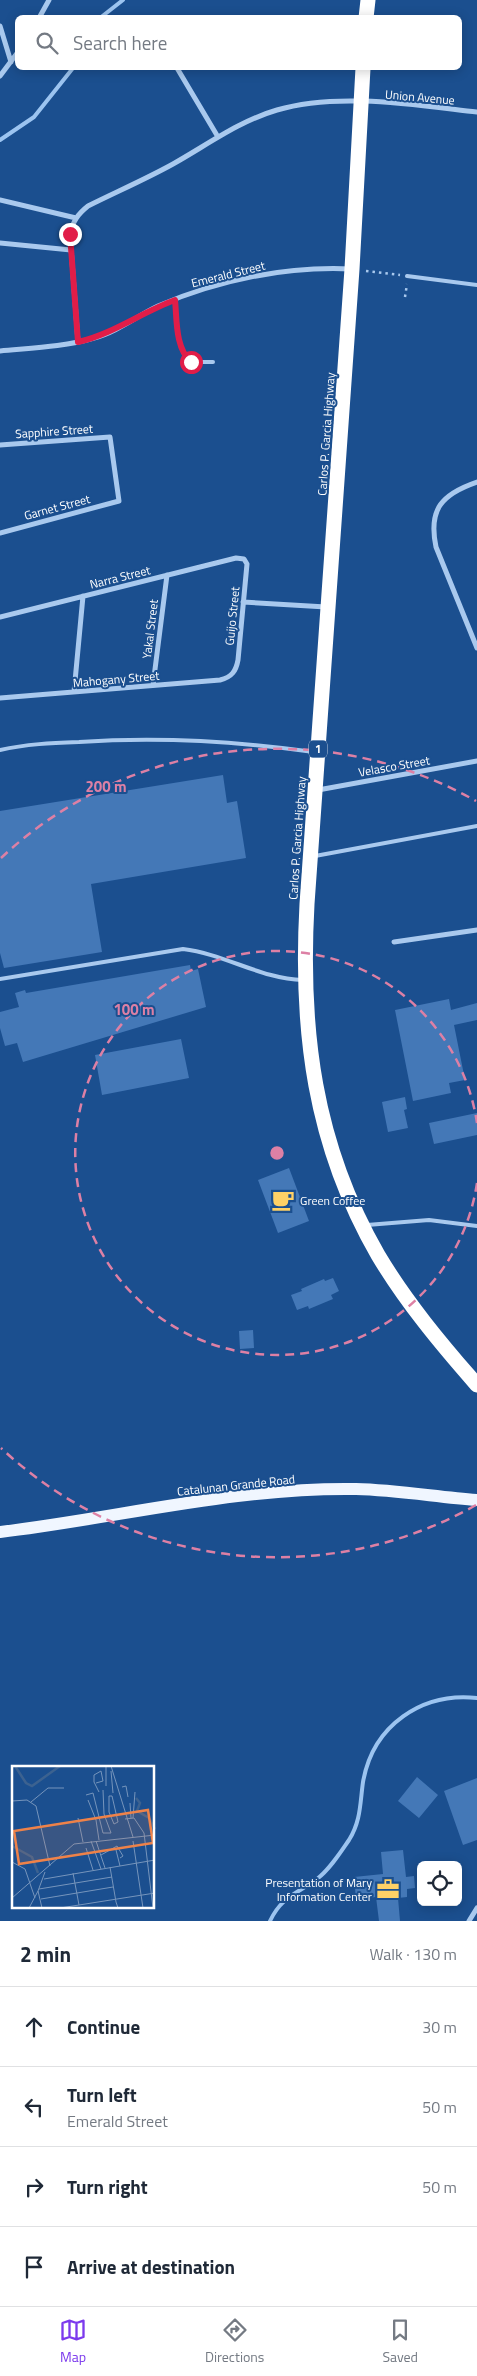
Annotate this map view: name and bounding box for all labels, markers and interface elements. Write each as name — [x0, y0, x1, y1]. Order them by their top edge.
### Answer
search box — [15, 15, 462, 70]
text: Search here — [73, 28, 167, 57]
icon: search — [33, 29, 61, 57]
street label: Union Avenue — [384, 84, 456, 110]
route end — [59, 223, 82, 246]
street label: Emerald Street — [189, 255, 268, 292]
route start — [180, 351, 203, 374]
street label: Carlos P. Garcia Highway — [312, 372, 340, 496]
street label: Sapphire Street — [14, 419, 94, 443]
street label: Garnet Street — [22, 489, 93, 525]
street label: Narra Street — [88, 560, 153, 594]
street label: Guijo Street — [219, 585, 245, 646]
street label: Yakal Street — [137, 597, 163, 660]
street label: Mahogany Street — [72, 666, 161, 692]
road number: 1 — [309, 741, 327, 758]
street label: Velasco Street — [357, 750, 432, 782]
text: 200 m — [85, 775, 127, 798]
street label: Carlos P. Garcia Highway — [283, 776, 311, 900]
text: 100 m — [113, 998, 155, 1021]
centre of rings — [268, 1144, 286, 1162]
cafe icon: Green Coffee — [270, 1187, 296, 1213]
place label: Green Coffee — [300, 1191, 365, 1210]
street label: Catalunan Grande Road — [176, 1469, 296, 1501]
inset map — [12, 1766, 155, 1908]
map controls — [417, 1861, 462, 1906]
button: locate — [417, 1861, 462, 1906]
place label: Presentation of Mary Information Center — [265, 1873, 372, 1906]
office icon: Presentation of Mary Information Center — [375, 1876, 401, 1902]
text: 2 min — [20, 1938, 71, 1970]
text: Walk · 130 m — [369, 1942, 457, 1966]
text: Continue — [67, 2012, 140, 2041]
icon: ahead — [20, 2013, 48, 2041]
text: 30 m — [422, 2015, 457, 2039]
text: Turn left — [67, 2080, 137, 2109]
icon: left — [20, 2093, 48, 2121]
text: 50 m — [422, 2095, 457, 2119]
text: Emerald Street — [67, 2109, 168, 2133]
text: Turn right — [67, 2172, 148, 2201]
icon: right — [20, 2173, 48, 2201]
text: 50 m — [422, 2175, 457, 2199]
text: Arrive at destination — [67, 2252, 235, 2281]
icon: arrive — [20, 2253, 48, 2281]
tab: Map — [59, 2316, 87, 2367]
tab: Directions — [205, 2316, 264, 2367]
tab: Saved — [382, 2316, 418, 2367]

